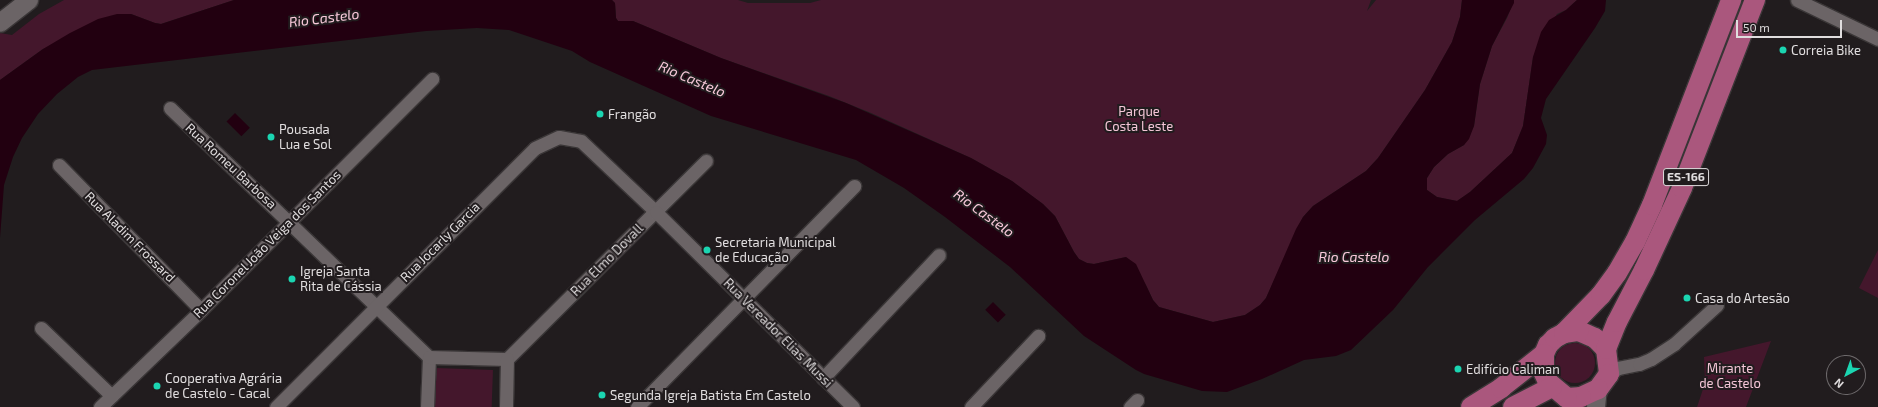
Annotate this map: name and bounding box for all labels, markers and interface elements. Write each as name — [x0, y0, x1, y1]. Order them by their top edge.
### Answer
water label: Rio Castelo — [288, 5, 360, 31]
scale bar — [1738, 12, 1844, 38]
text: 50 m — [1743, 20, 1770, 34]
place label: Correia Bike — [1791, 42, 1861, 58]
marker: Correia Bike — [1778, 45, 1788, 55]
water label: Rio Castelo — [656, 57, 728, 101]
park label: Parque Costa Leste — [1105, 104, 1173, 135]
place label: Frangão — [608, 106, 656, 122]
marker: Frangão — [595, 109, 605, 119]
street label: Rua Romeu Barbosa — [182, 120, 280, 212]
place label: Pousada Lua e Sol — [279, 122, 332, 153]
marker: Pousada Lua e Sol — [266, 132, 276, 142]
street label: Rua Coronel João Veiga dos Santos — [190, 167, 344, 321]
road number: ES-166 — [1663, 167, 1709, 187]
water label: Rio Castelo — [950, 185, 1018, 241]
street label: Rua Aladim Frossard — [81, 188, 179, 286]
street label: Rua Jocarly Garcia — [397, 199, 483, 285]
street label: Rua Elmo Dovall — [568, 221, 646, 299]
place label: Secretaria Municipal de Educação — [715, 235, 836, 266]
marker: Secretaria Municipal de Educação — [702, 245, 712, 255]
water label: Rio Castelo — [1319, 249, 1389, 265]
place label: Igreja Santa Rita de Cássia — [300, 264, 382, 295]
marker: Igreja Santa Rita de Cássia — [287, 274, 297, 284]
street label: Rua Vereador Elias Mussi — [720, 275, 836, 391]
place label: Casa do Artesão — [1695, 290, 1790, 306]
marker: Casa do Artesão — [1682, 293, 1692, 303]
north arrow — [1826, 355, 1866, 395]
place label: Edifício Caliman — [1466, 361, 1560, 377]
park label: Mirante de Castelo — [1699, 361, 1761, 392]
marker: Edifício Caliman — [1453, 364, 1463, 374]
place label: Cooperativa Agrária de Castelo - Cacal — [165, 371, 282, 402]
text: N — [1831, 376, 1846, 391]
marker: Cooperativa Agrária de Castelo - Cacal — [152, 381, 162, 391]
place label: Segunda Igreja Batista Em Castelo — [610, 387, 811, 403]
marker: Segunda Igreja Batista Em Castelo — [597, 390, 607, 400]

